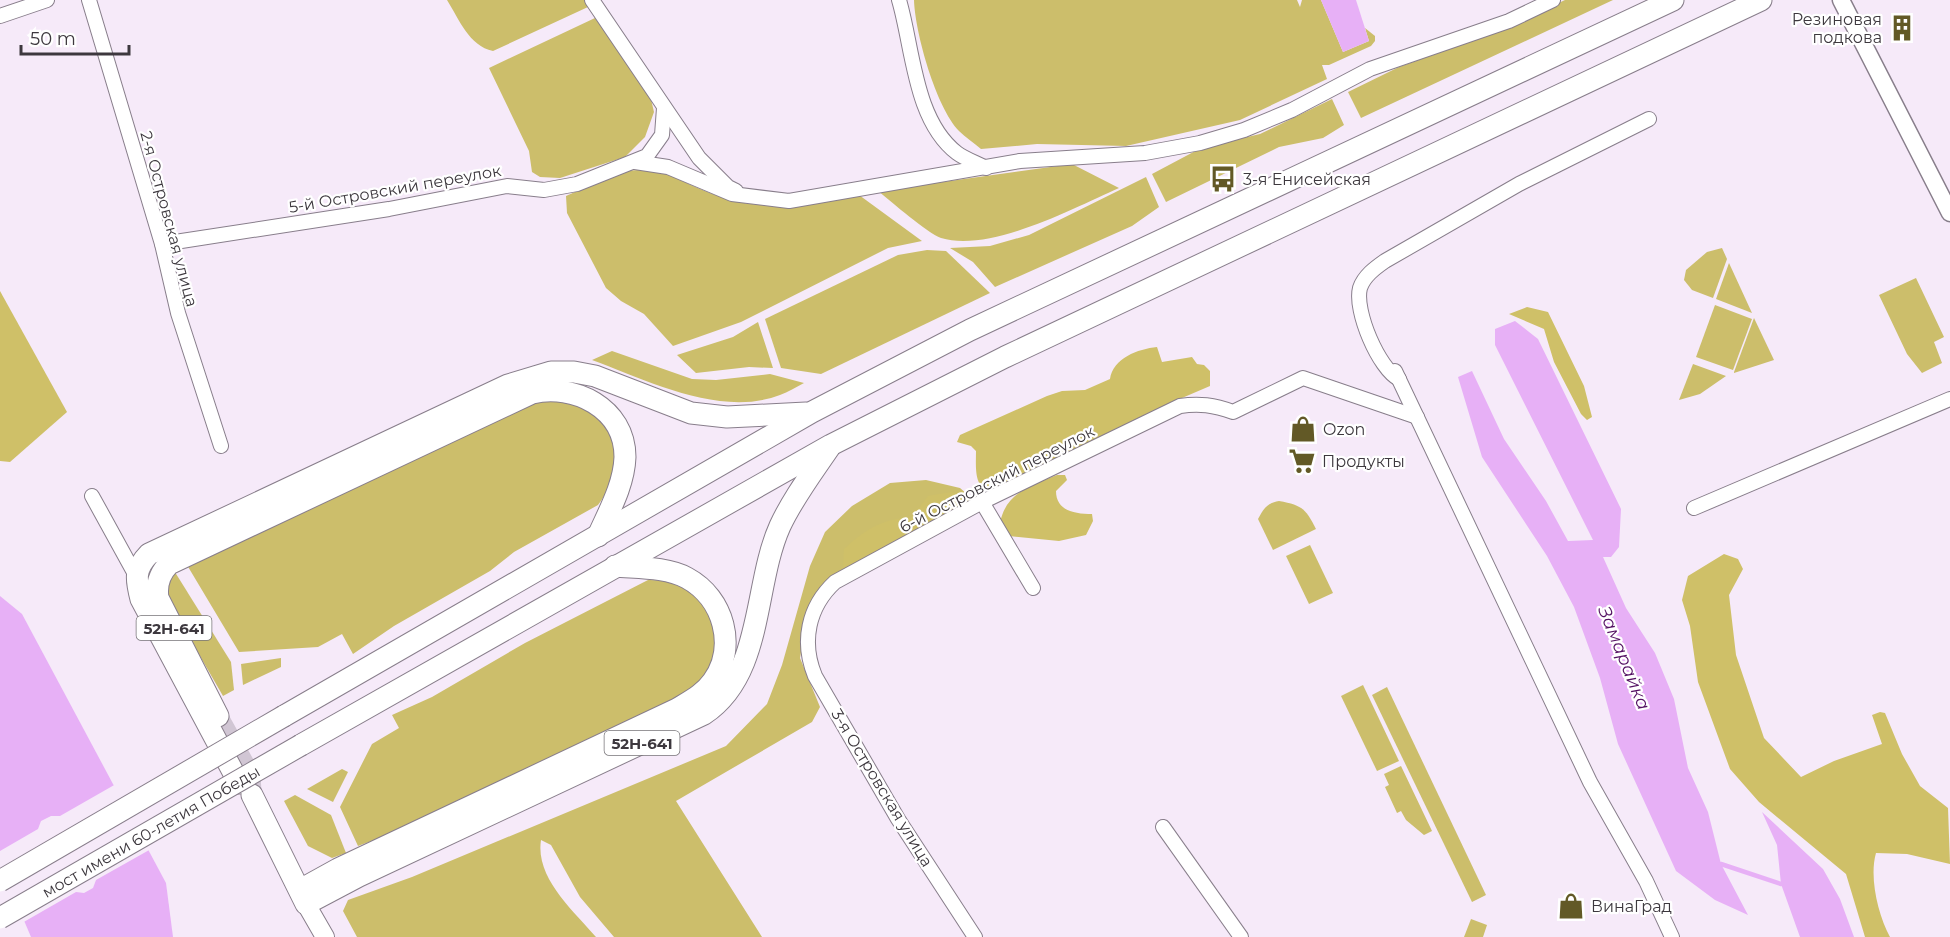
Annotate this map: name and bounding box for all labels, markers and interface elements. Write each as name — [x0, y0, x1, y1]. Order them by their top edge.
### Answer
place label: Резиновая подкова — [1792, 10, 1882, 47]
building icon: Резиновая подкова — [1887, 13, 1917, 43]
scale bar — [21, 18, 129, 56]
text: 50 m — [30, 28, 76, 50]
street label: 2-я Островская улица — [136, 129, 202, 309]
street label: 5-й Островский переулок — [287, 161, 503, 217]
bus stop icon: 3-я Енисейская — [1208, 164, 1238, 194]
place label: 3-я Енисейская — [1243, 170, 1371, 189]
shop icon: Ozon — [1288, 414, 1318, 444]
place label: Ozon — [1323, 420, 1365, 439]
street label: 6-й Островский переулок — [896, 421, 1098, 537]
supermarket icon: Продукты — [1287, 446, 1317, 476]
place label: Продукты — [1322, 452, 1405, 471]
water label: Замарайка — [1593, 602, 1655, 713]
road number: 52Н-641 — [136, 616, 212, 640]
street label: 3-я Островская улица — [827, 706, 937, 870]
road number: 52Н-641 — [604, 731, 680, 755]
street label: мост имени 60-летия Победы — [39, 761, 263, 901]
shop icon: ВинаГрад — [1556, 891, 1586, 921]
place label: ВинаГрад — [1591, 897, 1672, 916]

